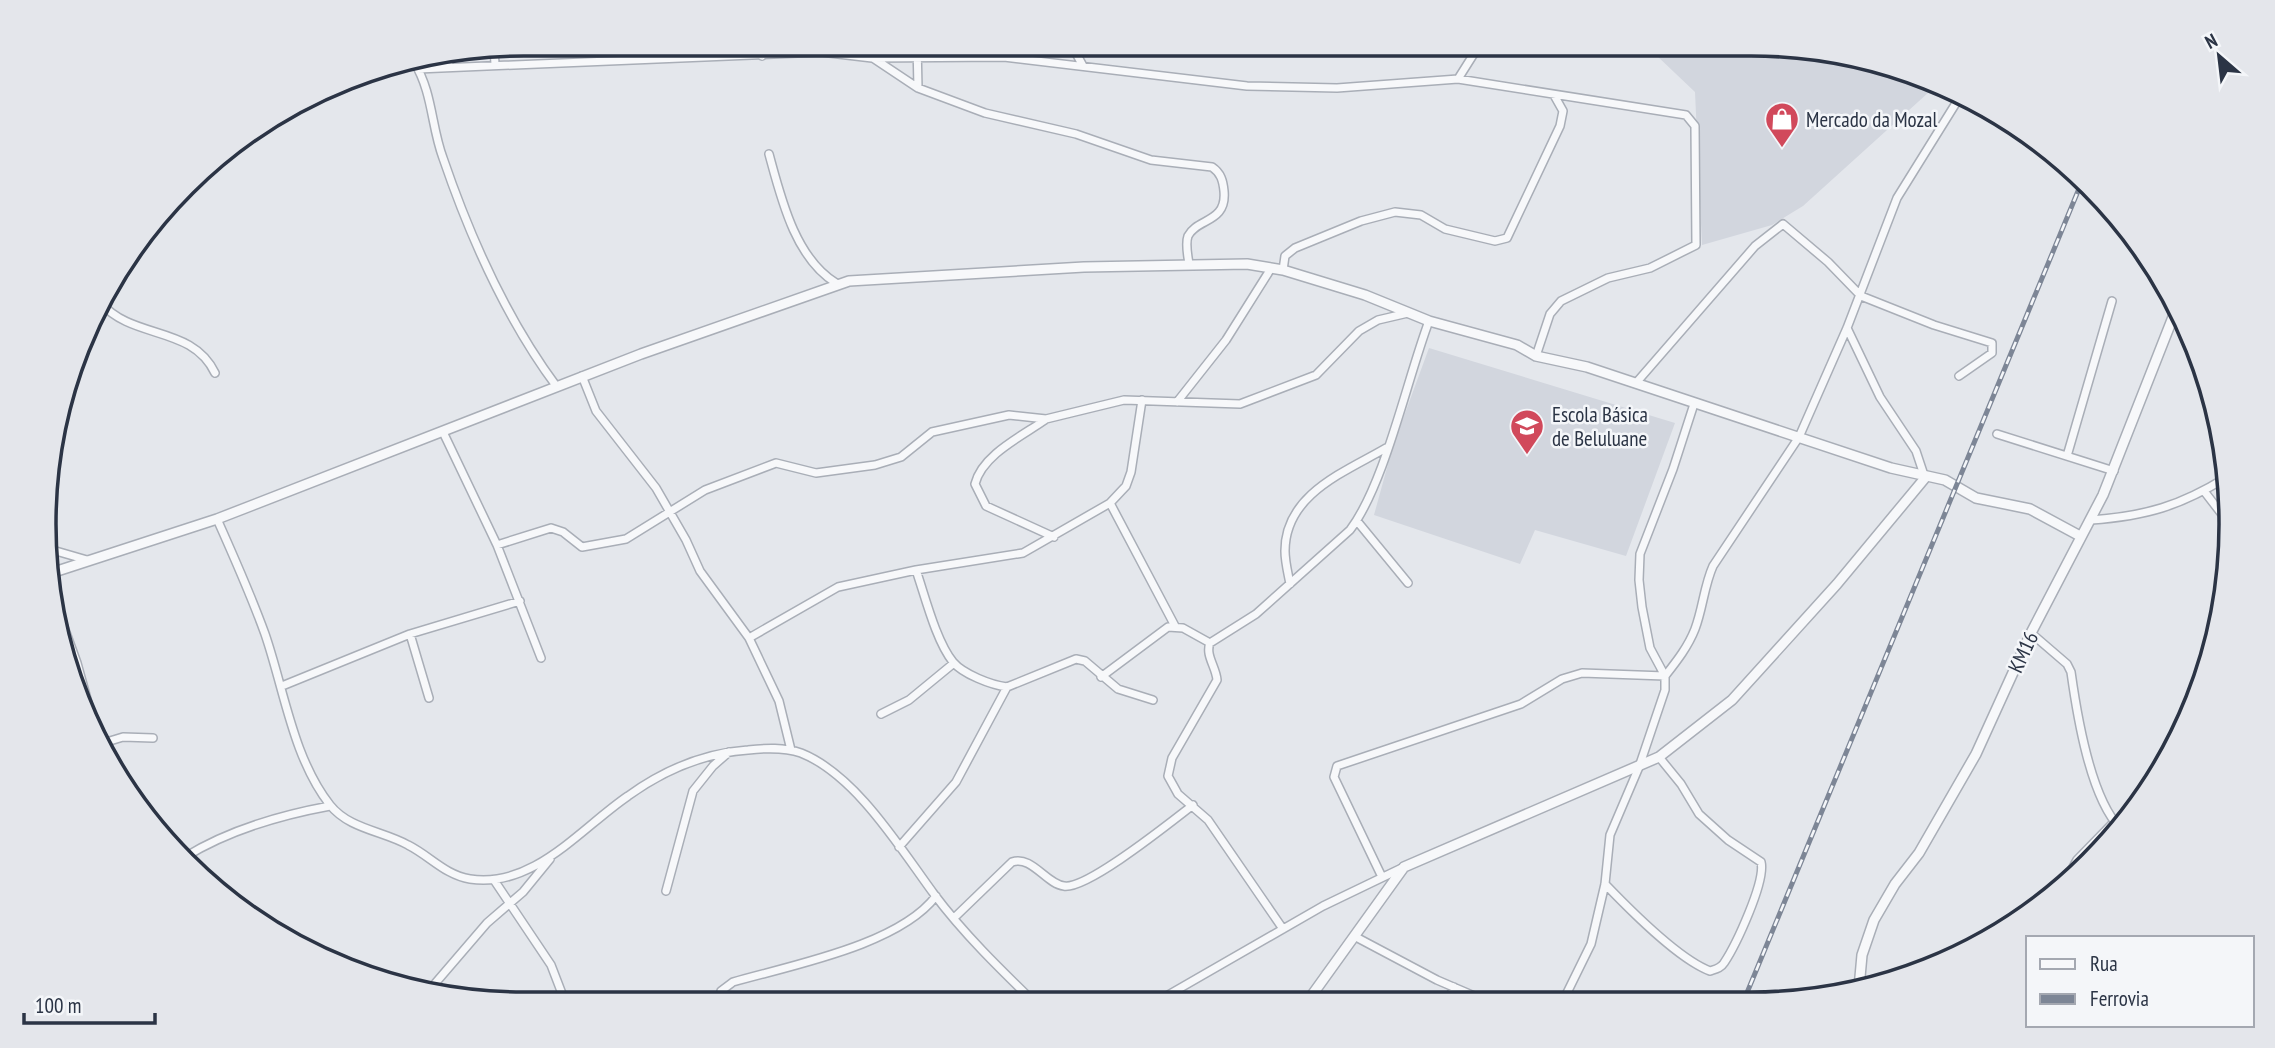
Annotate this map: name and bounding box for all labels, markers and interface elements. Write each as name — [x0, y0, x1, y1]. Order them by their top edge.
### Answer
north arrow — [2184, 21, 2254, 91]
text: N — [2201, 28, 2221, 54]
shop icon: Mercado da Mozal — [1763, 100, 1801, 149]
place label: Mercado da Mozal — [1806, 106, 1937, 133]
place label: Escola Básica de Beluluane — [1552, 401, 1648, 452]
school or university icon: Escola Básica de Beluluane — [1508, 407, 1546, 456]
street label: KM16 — [2002, 627, 2044, 677]
legend — [2026, 936, 2254, 1027]
text: Rua — [2090, 950, 2118, 977]
scale bar — [24, 982, 156, 1026]
text: Ferrovia — [2090, 985, 2149, 1012]
text: 100 m — [35, 992, 81, 1019]

